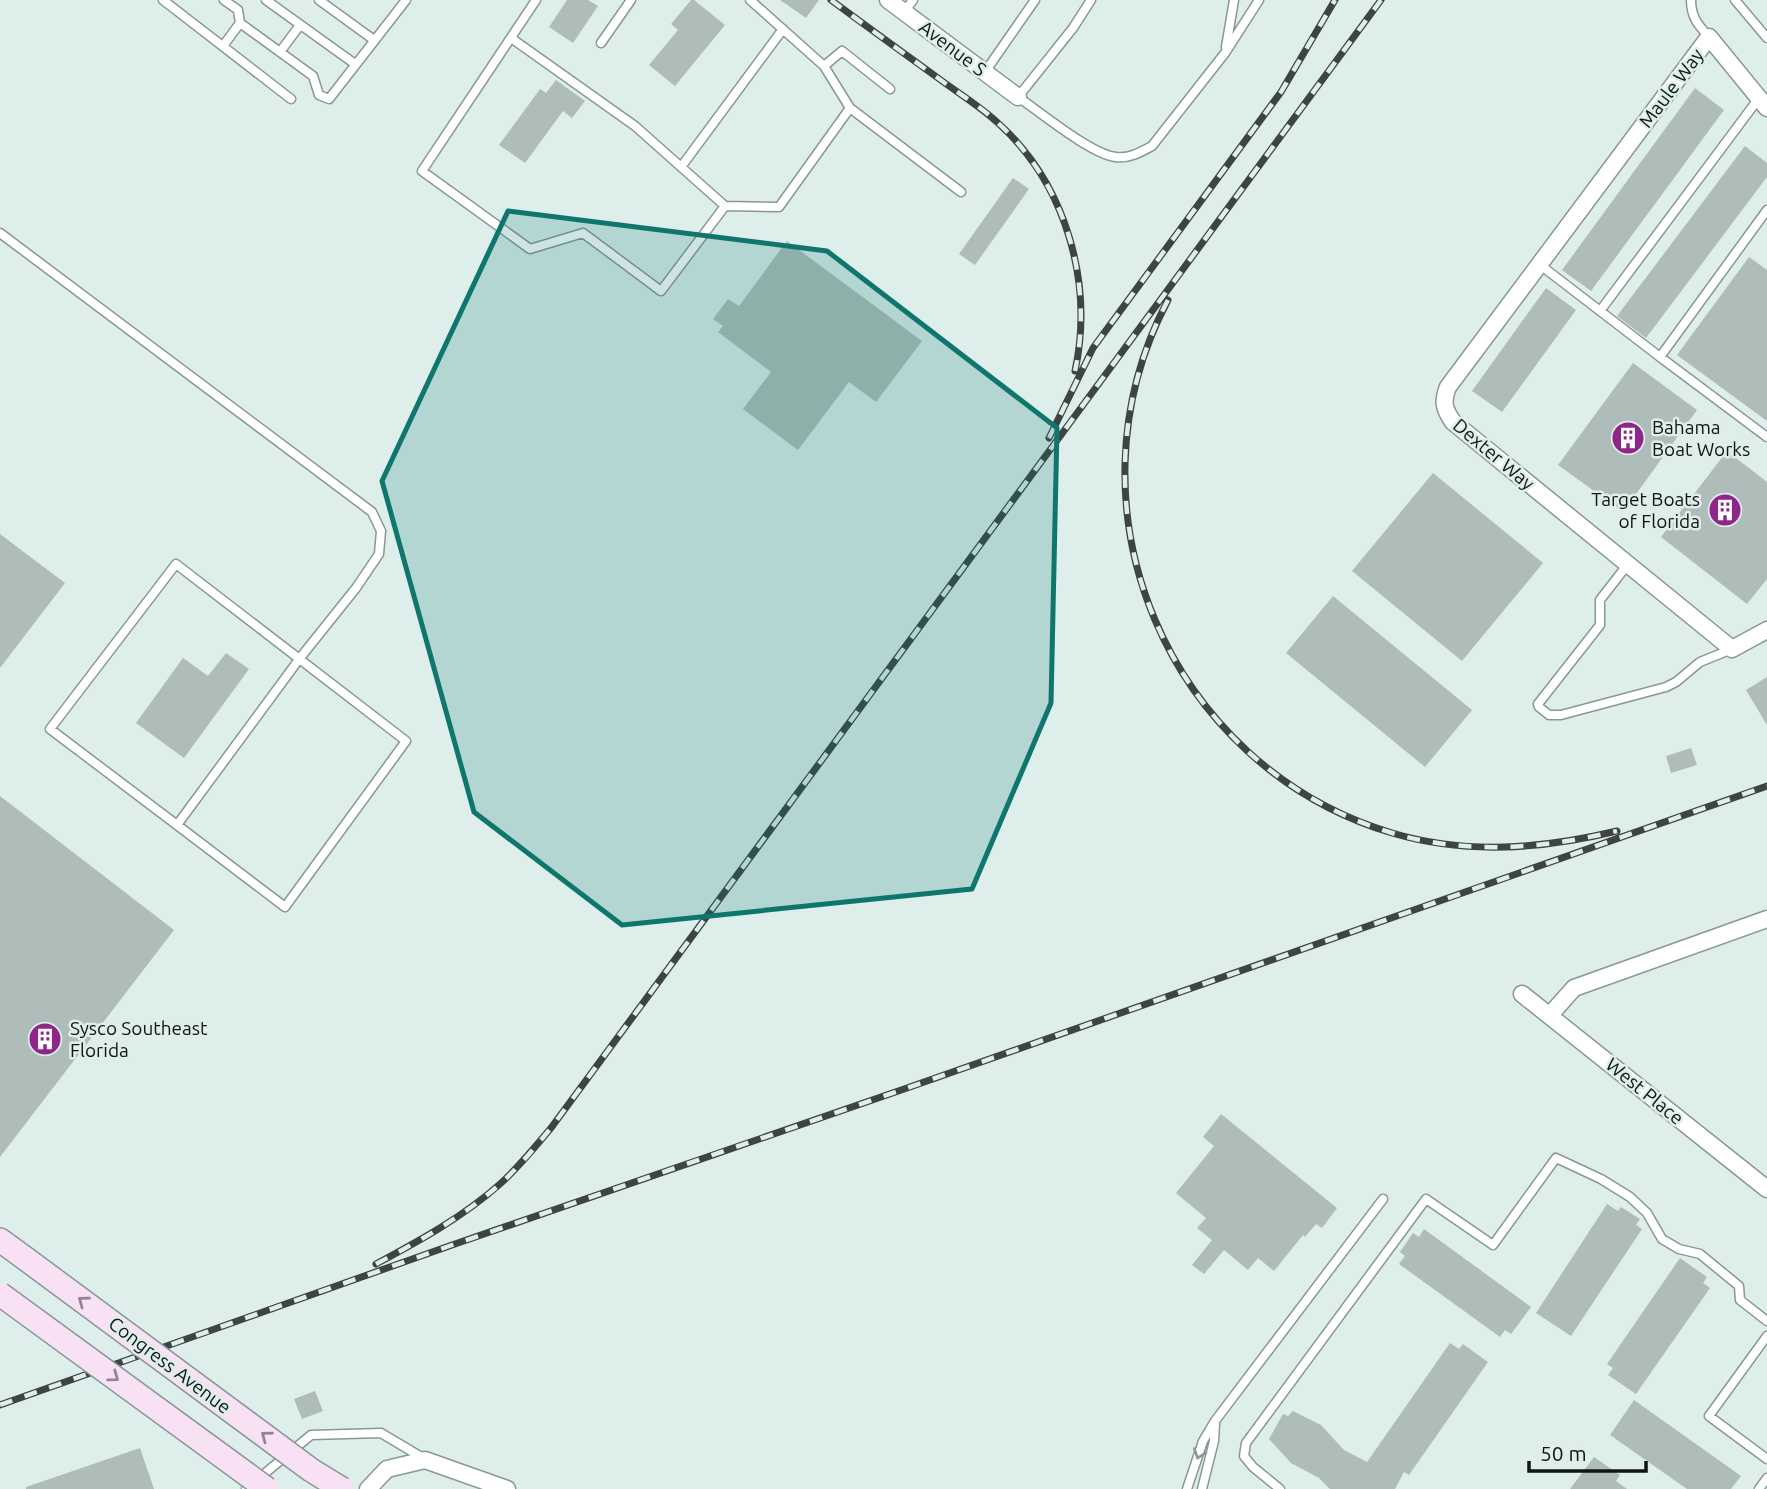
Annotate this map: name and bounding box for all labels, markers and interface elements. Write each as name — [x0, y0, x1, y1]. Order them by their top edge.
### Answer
street label: Avenue S — [915, 16, 991, 80]
street label: Maule Way — [1634, 44, 1708, 132]
street label: Dexter Way — [1449, 414, 1539, 494]
place label: Bahama Boat Works — [1652, 416, 1750, 460]
building icon: Bahama Boat Works — [1609, 419, 1647, 457]
place label: Target Boats of Florida — [1591, 488, 1700, 532]
building icon: Target Boats of Florida — [1706, 491, 1744, 529]
place label: Sysco Southeast Florida — [70, 1017, 208, 1061]
building icon: Sysco Southeast Florida — [26, 1020, 64, 1058]
street label: West Place — [1602, 1053, 1688, 1129]
one-way arrow — [78, 1296, 91, 1309]
street label: Congress Avenue — [105, 1312, 235, 1418]
one-way arrow — [107, 1369, 119, 1381]
scale bar — [1529, 1430, 1646, 1474]
one-way arrow — [261, 1432, 273, 1444]
text: 50 m — [1540, 1441, 1587, 1465]
one-way arrow — [1193, 1447, 1207, 1459]

